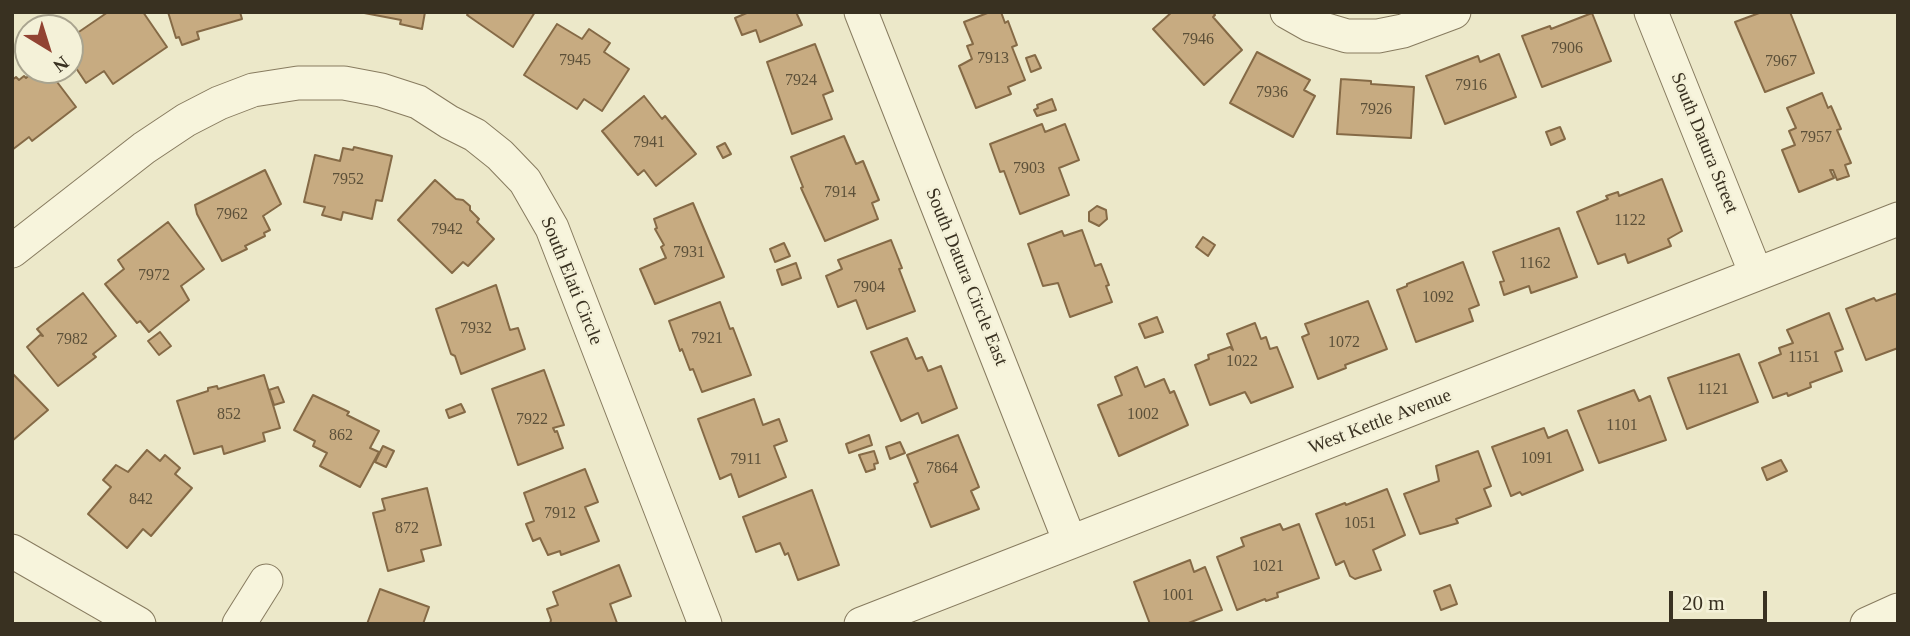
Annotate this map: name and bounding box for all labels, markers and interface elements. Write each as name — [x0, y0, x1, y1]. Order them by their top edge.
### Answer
north arrow — [14, 14, 84, 84]
house number: 7946 — [1182, 30, 1214, 50]
house number: 7906 — [1551, 39, 1583, 59]
house number: 7913 — [977, 49, 1009, 69]
house number: 7945 — [559, 51, 591, 71]
text: N — [49, 52, 73, 77]
house number: 7967 — [1765, 52, 1797, 72]
street label: South Datura Street — [1665, 69, 1743, 217]
house number: 7924 — [785, 71, 817, 91]
house number: 7916 — [1455, 76, 1487, 96]
house number: 7936 — [1256, 83, 1288, 103]
house number: 7926 — [1360, 100, 1392, 120]
house number: 7957 — [1800, 128, 1832, 148]
house number: 7941 — [633, 133, 665, 153]
house number: 7903 — [1013, 159, 1045, 179]
house number: 7952 — [332, 170, 364, 190]
house number: 7914 — [824, 183, 856, 203]
street label: South Datura Circle East — [920, 185, 1012, 369]
house number: 7962 — [216, 205, 248, 225]
house number: 1122 — [1614, 211, 1646, 231]
street label: South Elati Circle — [535, 214, 607, 348]
house number: 7942 — [431, 220, 463, 240]
house number: 7931 — [673, 243, 705, 263]
house number: 1162 — [1519, 254, 1551, 274]
house number: 7972 — [138, 266, 170, 286]
house number: 7904 — [853, 278, 885, 298]
house number: 1092 — [1422, 288, 1454, 308]
house number: 7932 — [460, 319, 492, 339]
house number: 7921 — [691, 329, 723, 349]
house number: 7982 — [56, 330, 88, 350]
house number: 1072 — [1328, 333, 1360, 353]
house number: 1151 — [1788, 348, 1820, 368]
house number: 1022 — [1226, 352, 1258, 372]
house number: 1121 — [1697, 380, 1729, 400]
street label: West Kettle Avenue — [1305, 384, 1455, 460]
house number: 852 — [217, 405, 241, 425]
house number: 1002 — [1127, 405, 1159, 425]
house number: 7922 — [516, 410, 548, 430]
house number: 1101 — [1606, 416, 1638, 436]
house number: 862 — [329, 426, 353, 446]
house number: 1091 — [1521, 449, 1553, 469]
house number: 7911 — [730, 450, 762, 470]
house number: 7864 — [926, 459, 958, 479]
house number: 842 — [129, 490, 153, 510]
house number: 7912 — [544, 504, 576, 524]
house number: 1051 — [1344, 514, 1376, 534]
house number: 872 — [395, 519, 419, 539]
house number: 1021 — [1252, 557, 1284, 577]
scale bar — [1672, 576, 1770, 620]
house number: 1001 — [1162, 586, 1194, 606]
text: 20 m — [1682, 591, 1725, 615]

